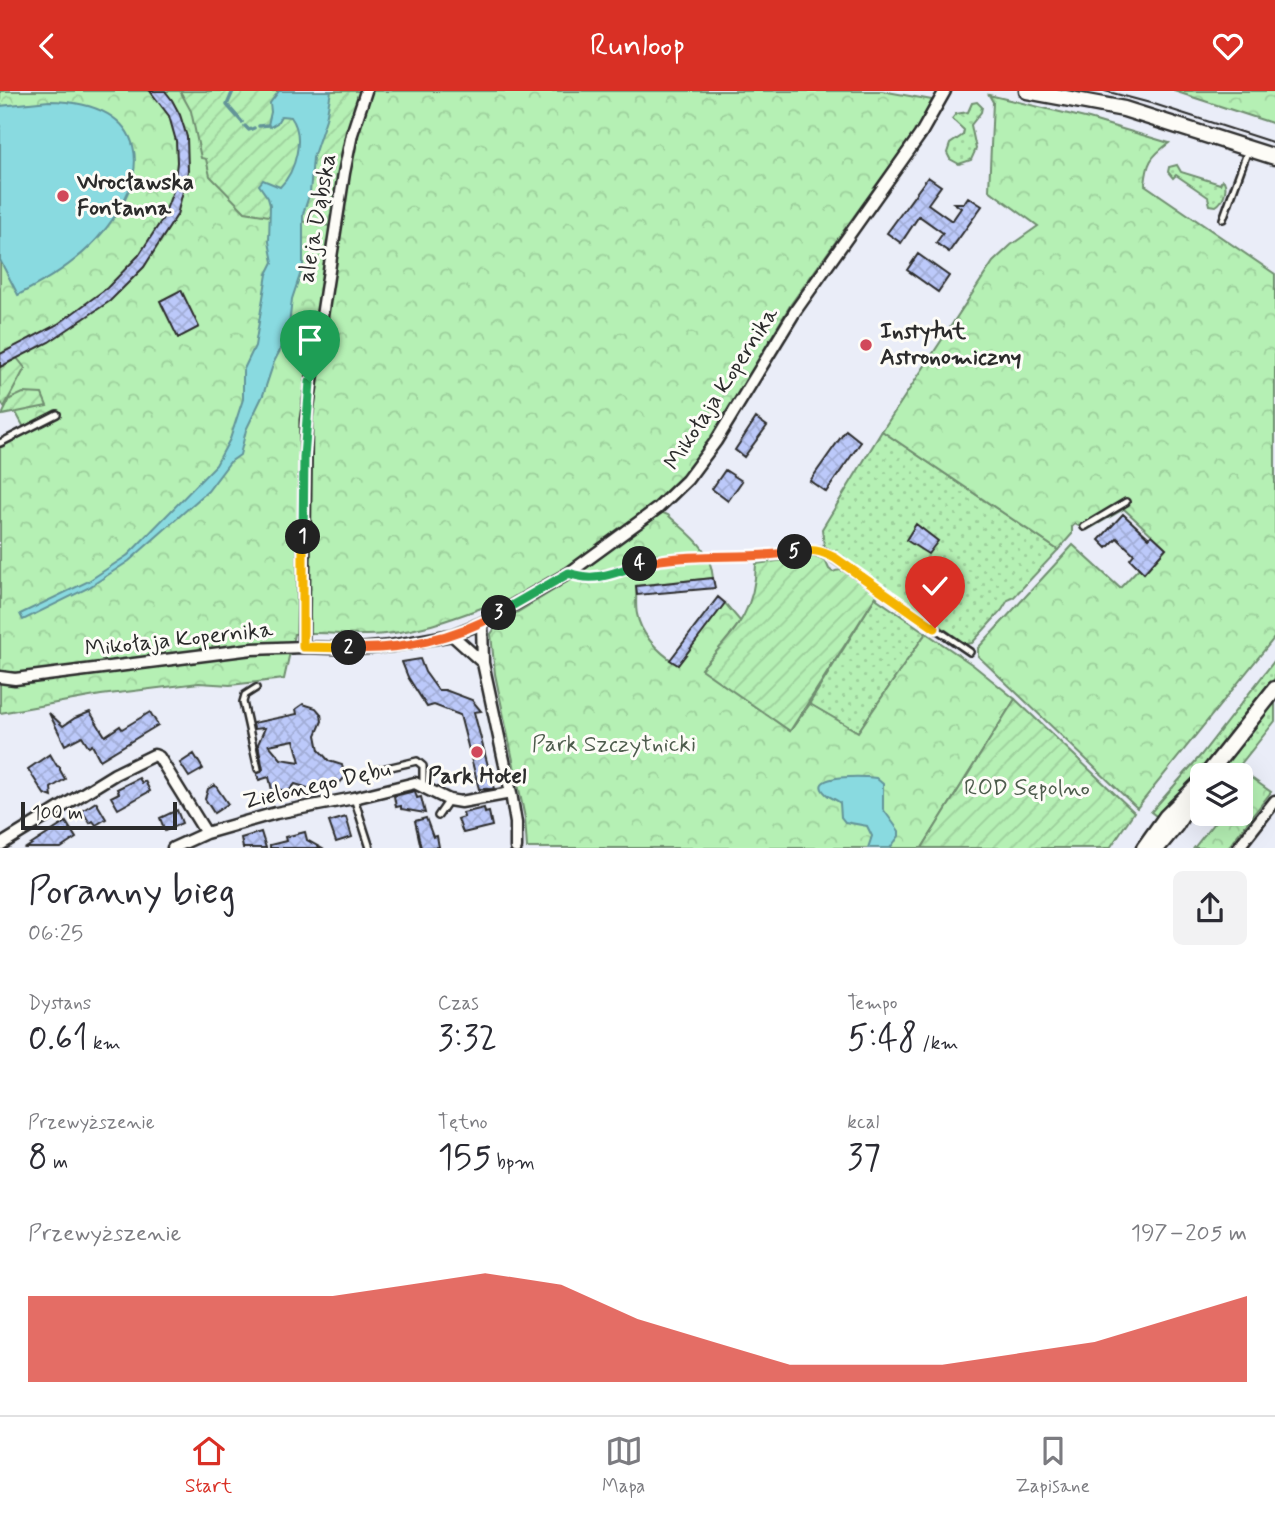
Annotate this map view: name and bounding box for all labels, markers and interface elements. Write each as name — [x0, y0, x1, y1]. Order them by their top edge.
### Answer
text: Runloop — [590, 25, 685, 67]
icon: back — [28, 27, 66, 65]
icon: heart — [1209, 27, 1247, 65]
street label: aleja Dąbska — [292, 151, 344, 285]
place label: Wrocławska Fontanna — [76, 168, 194, 224]
marker: Wrocławska Fontanna — [55, 188, 71, 204]
street label: Mikołaja Kopernika — [658, 301, 786, 476]
pin — [280, 310, 340, 382]
place label: Instytut Astronomiczny — [880, 317, 1021, 373]
icon: arrive — [291, 321, 329, 359]
marker: Instytut Astronomiczny — [858, 337, 874, 353]
pin: 1 — [286, 519, 320, 555]
text: 1 — [298, 524, 307, 549]
pin: 5 — [778, 535, 812, 569]
text: 5 — [789, 539, 800, 564]
pin: 4 — [622, 547, 658, 581]
text: 4 — [634, 551, 645, 576]
pin — [905, 556, 965, 628]
icon: check — [916, 567, 954, 605]
pin: 3 — [482, 595, 516, 631]
text: 3 — [494, 600, 503, 625]
street label: Mikołaja Kopernika — [83, 615, 275, 665]
pin: 2 — [332, 631, 366, 665]
text: 2 — [344, 635, 353, 660]
park label: Park Szczytnicki — [532, 730, 696, 760]
marker: Park Hotel — [469, 744, 485, 760]
street label: Zielonego Dębu — [240, 754, 394, 818]
place label: Park Hotel — [428, 762, 527, 792]
map controls — [1190, 763, 1253, 826]
button: layers — [1190, 763, 1253, 826]
park label: ROD Sępolno — [964, 774, 1090, 804]
scale bar — [21, 799, 177, 831]
text: 100 m — [32, 801, 83, 826]
text: Poranny bieg — [28, 868, 235, 917]
button: share — [1173, 871, 1247, 945]
text: 06:25 — [28, 919, 83, 949]
text: Dystans — [28, 991, 91, 1016]
text: Czas — [438, 991, 479, 1016]
text: Tempo — [847, 991, 898, 1016]
text: 0.61 — [28, 1016, 88, 1062]
text: 3:32 — [438, 1016, 497, 1062]
text: 5:48 — [847, 1016, 917, 1062]
text: km — [88, 1031, 121, 1056]
text: /km — [917, 1031, 958, 1056]
text: Przewyższenie — [28, 1110, 155, 1135]
text: Tętno — [438, 1110, 488, 1135]
text: kcal — [847, 1110, 879, 1135]
text: 8 — [28, 1135, 48, 1181]
text: 155 — [438, 1135, 491, 1181]
text: 37 — [847, 1135, 881, 1181]
text: m — [48, 1150, 68, 1175]
text: bpm — [491, 1150, 535, 1175]
text: Przewyższenie — [28, 1219, 181, 1249]
text: 197–205 m — [1131, 1219, 1247, 1249]
tab: Start — [185, 1432, 232, 1499]
tab: Mapa — [602, 1432, 645, 1499]
tab: Zapisane — [1015, 1432, 1090, 1499]

